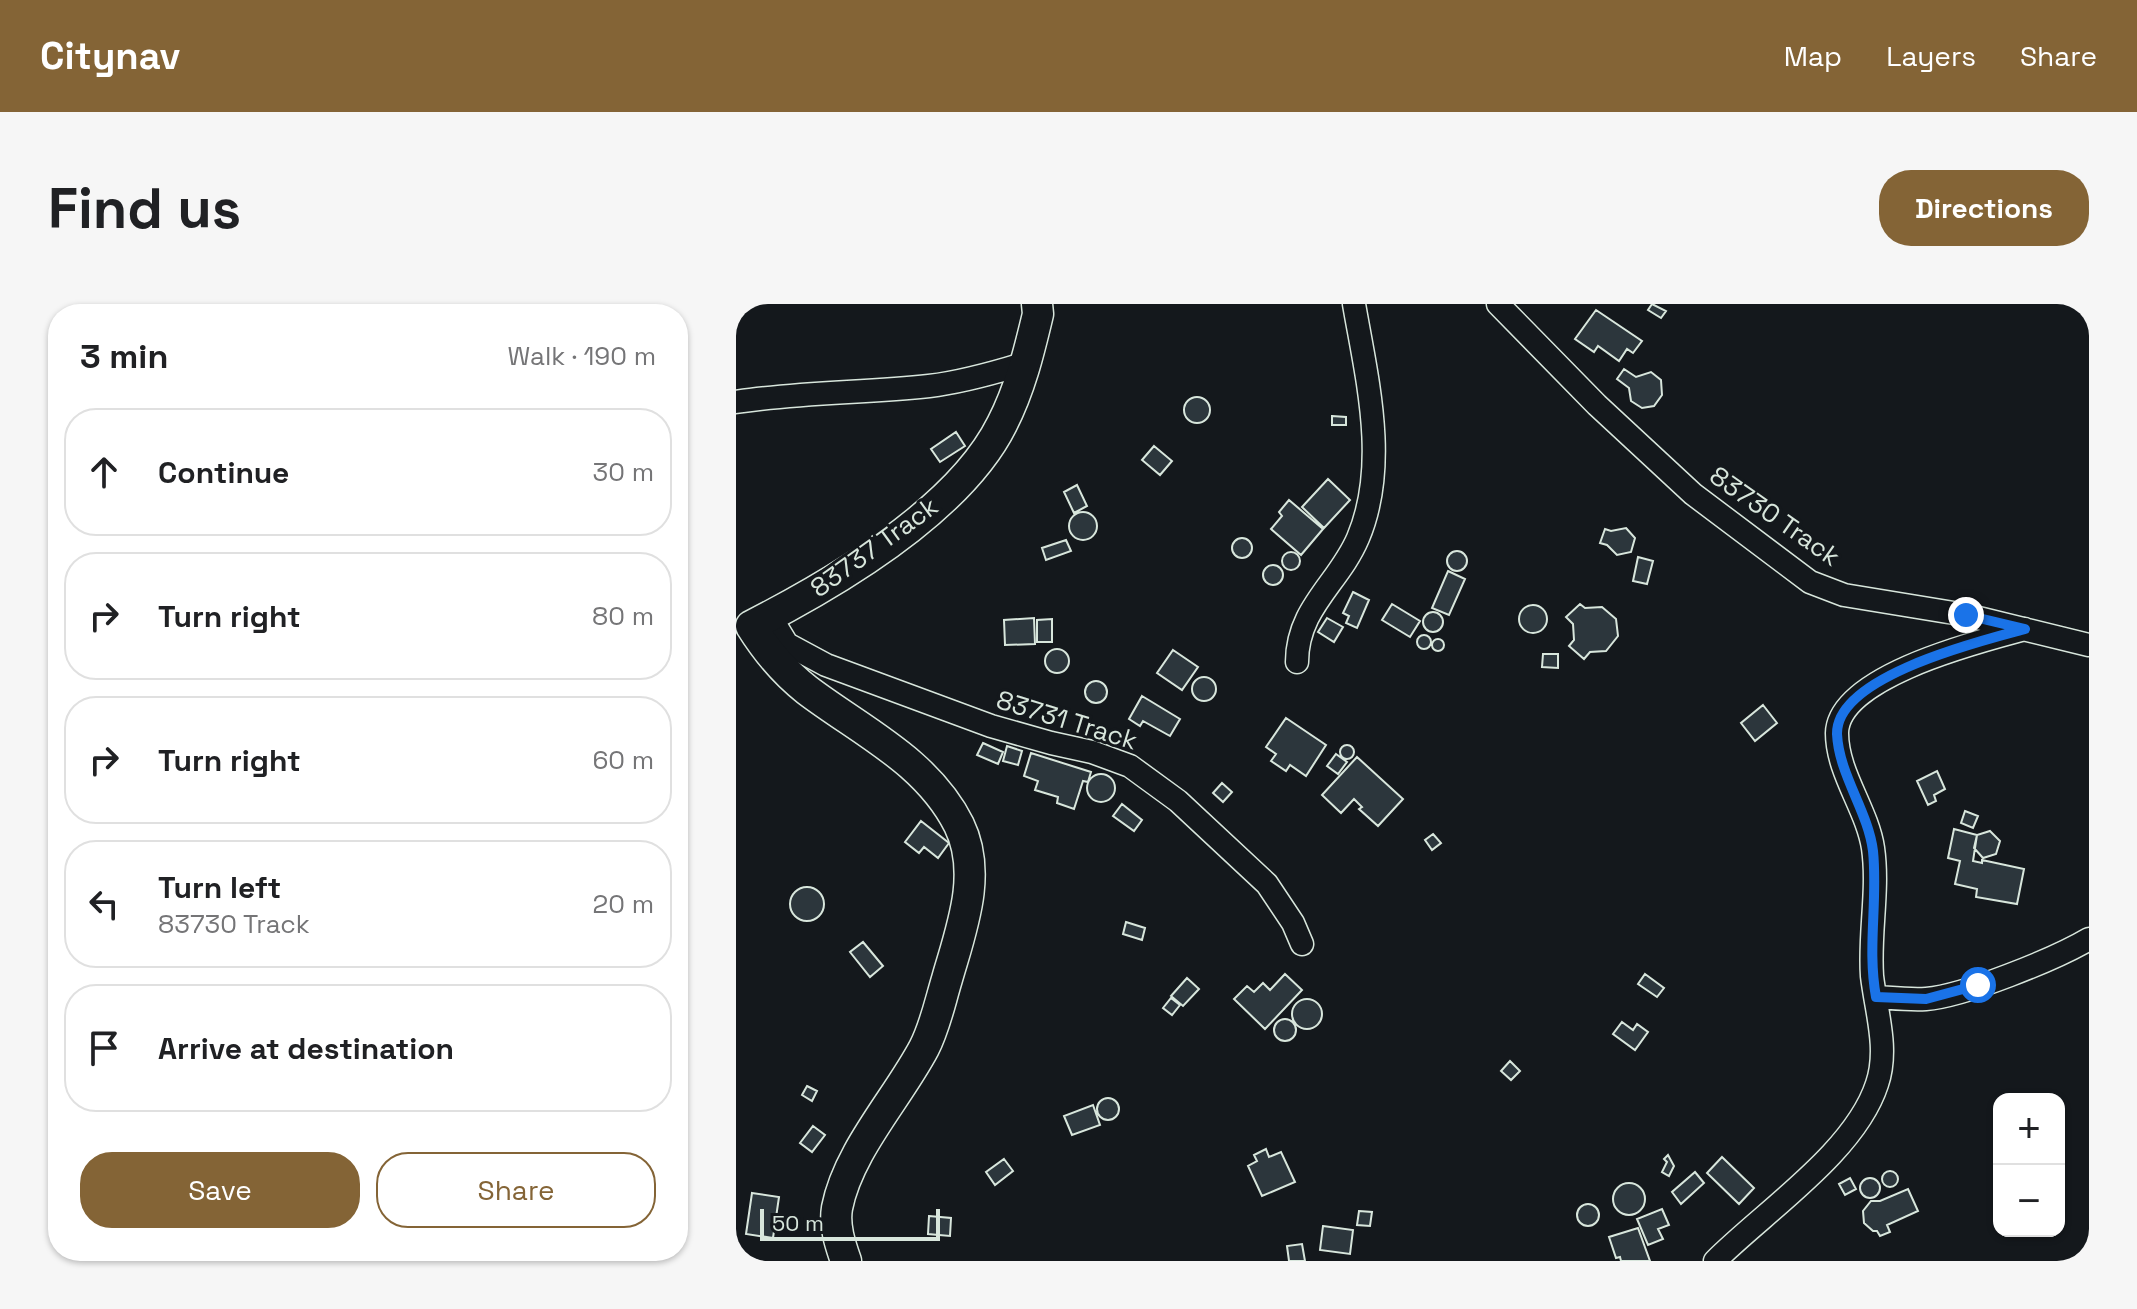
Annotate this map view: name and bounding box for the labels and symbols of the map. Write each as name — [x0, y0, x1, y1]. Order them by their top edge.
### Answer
street label: 83730 Track — [1703, 459, 1847, 573]
street label: 83737 Track — [803, 489, 945, 605]
route end — [1948, 597, 1984, 633]
street label: 83731 Track — [992, 682, 1142, 758]
route start — [1960, 967, 1996, 1003]
scale bar — [760, 1205, 940, 1241]

